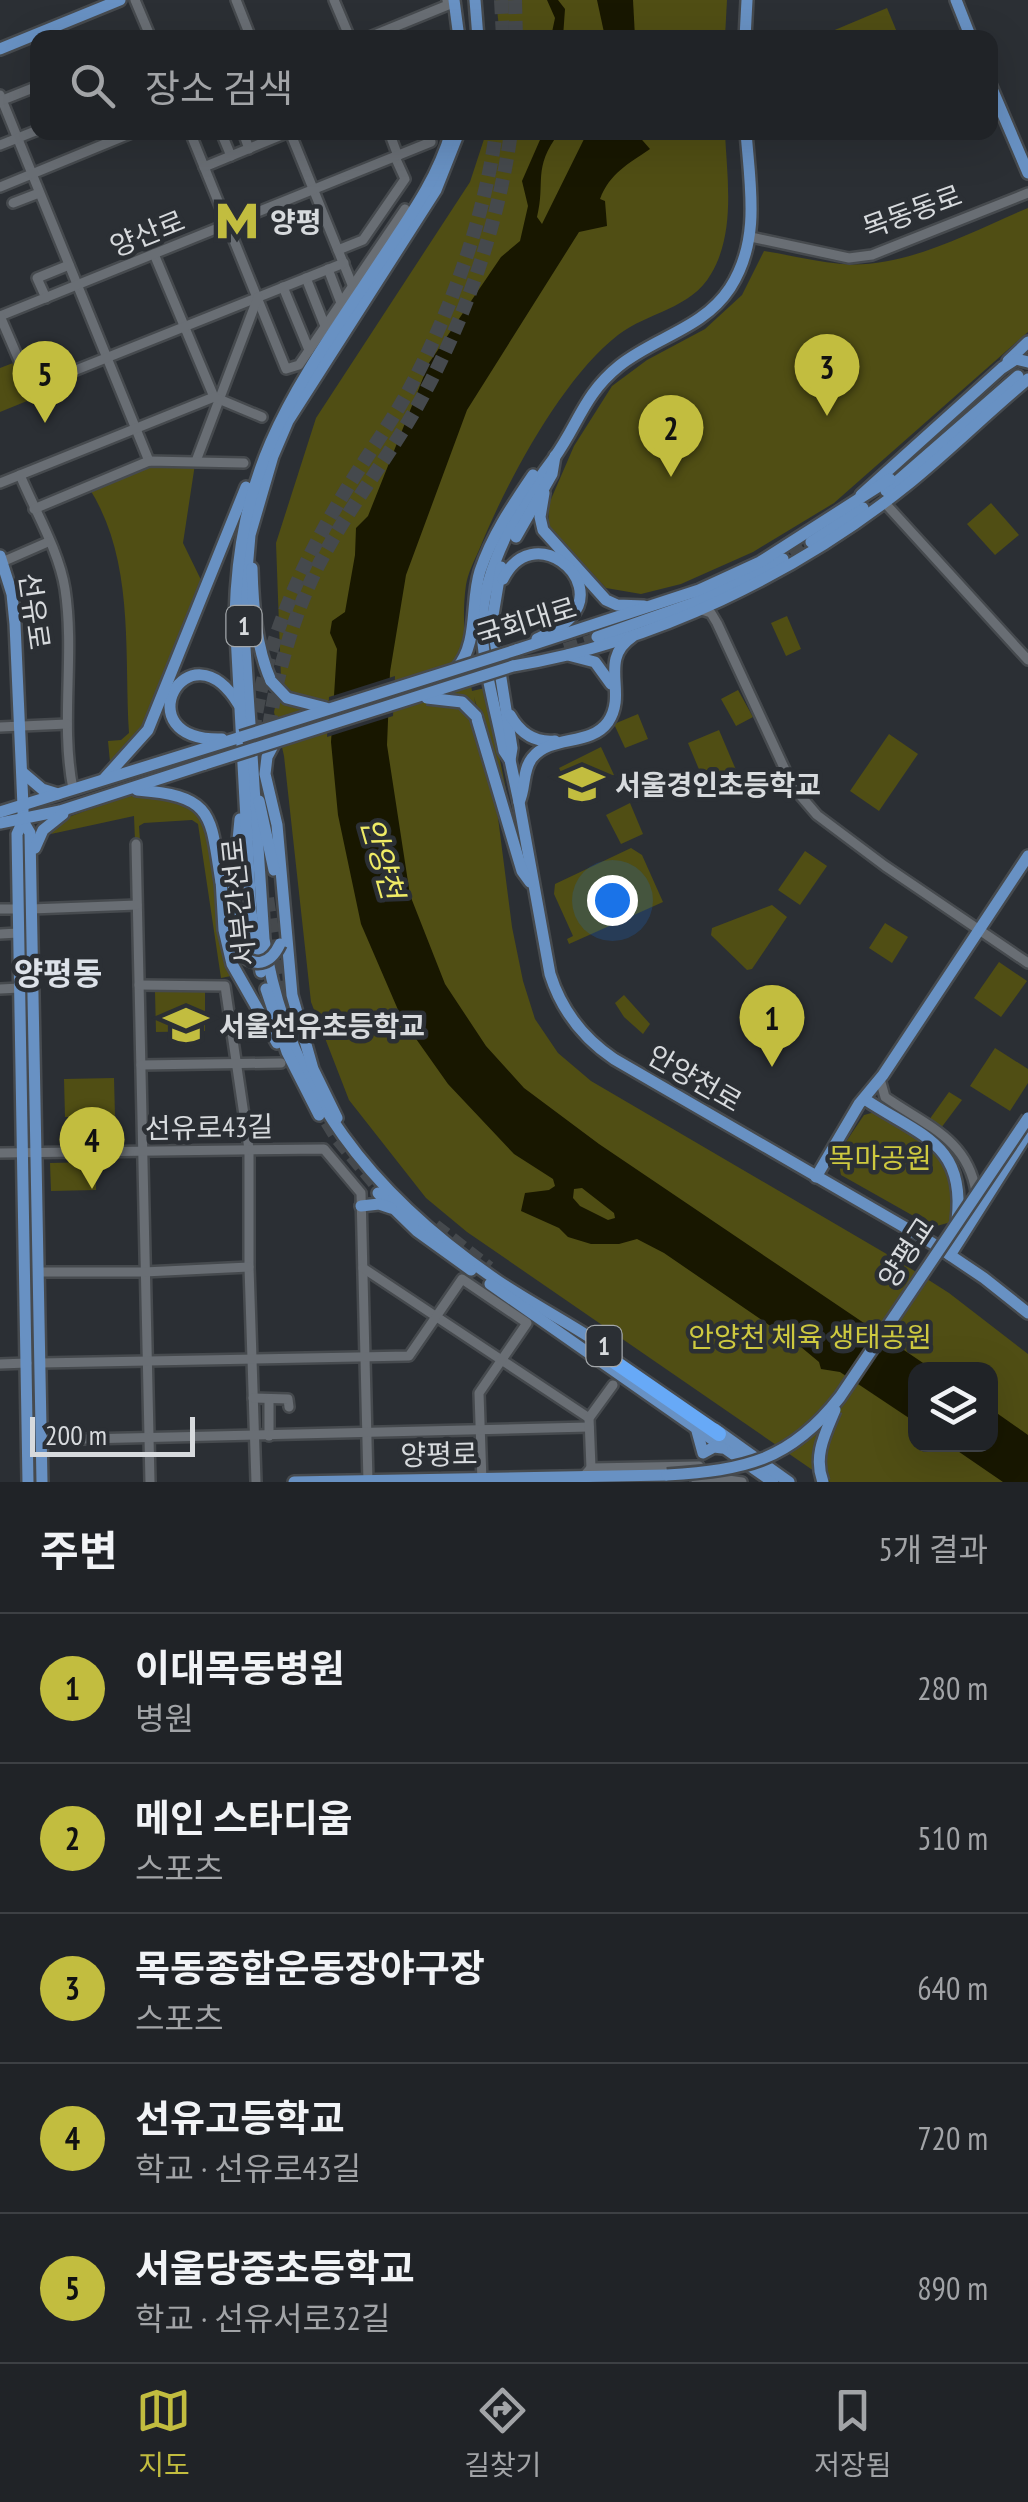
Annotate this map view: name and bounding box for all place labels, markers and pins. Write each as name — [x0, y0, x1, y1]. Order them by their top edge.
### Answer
metro station icon: 양평 — [213, 197, 261, 245]
place label: 양평 — [270, 203, 322, 240]
pin: 3 — [794, 334, 860, 416]
pin: 5 — [12, 340, 78, 423]
pin: 2 — [638, 394, 704, 477]
school or university icon: 서울경인초등학교 — [558, 760, 606, 808]
place label: 서울경인초등학교 — [615, 766, 821, 803]
pin: 1 — [740, 984, 804, 1067]
school or university icon: 서울선유초등학교 — [162, 1001, 210, 1049]
place label: 서울선유초등학교 — [219, 1007, 425, 1044]
pin: 4 — [59, 1106, 124, 1189]

